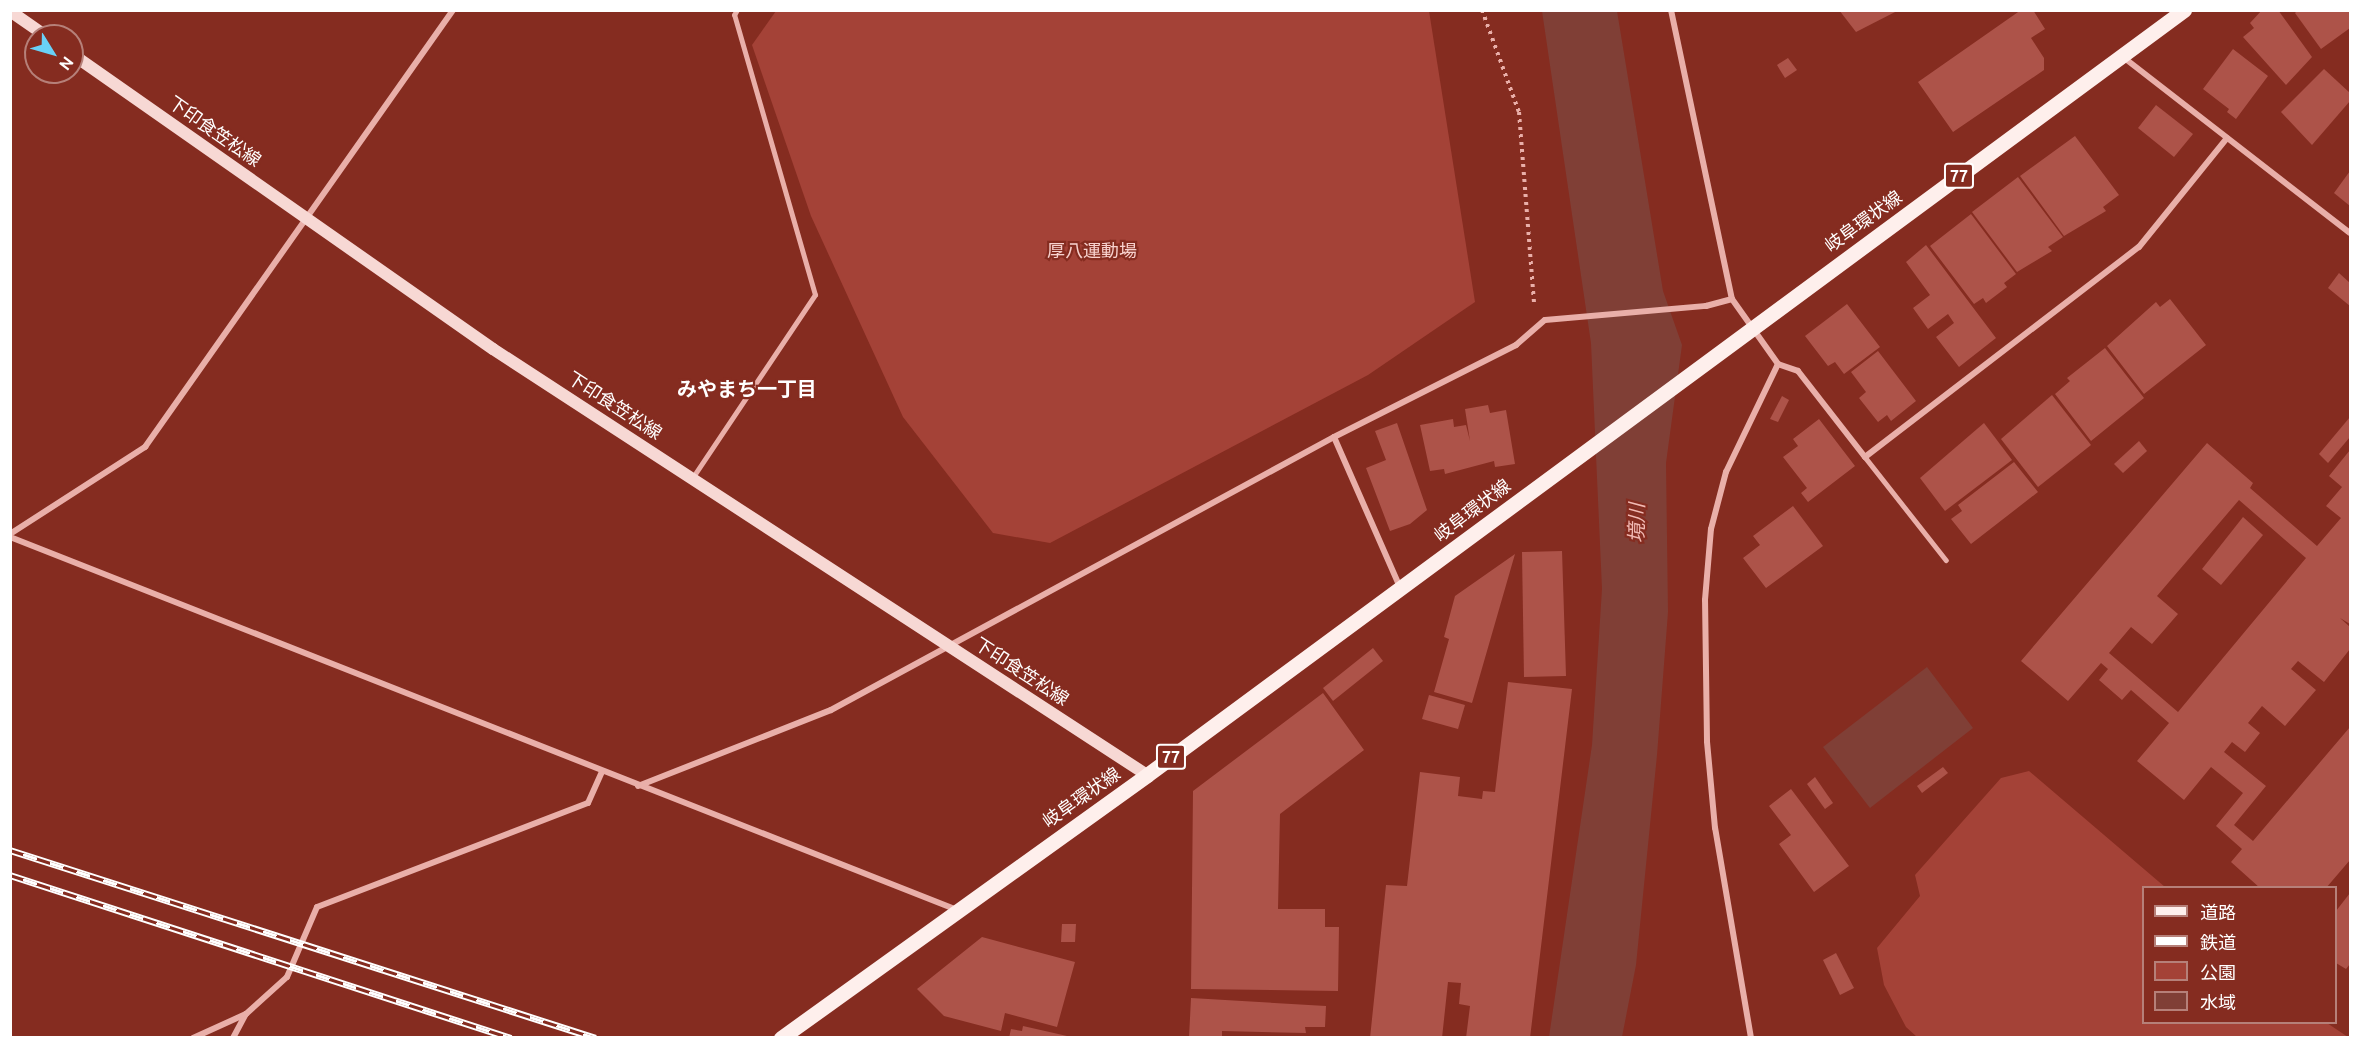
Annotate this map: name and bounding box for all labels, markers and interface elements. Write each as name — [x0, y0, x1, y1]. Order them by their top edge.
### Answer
north arrow — [24, 24, 84, 84]
text: N — [56, 53, 78, 74]
street label: 下印食笠松線 — [165, 91, 265, 171]
road number: 77 — [1942, 163, 1976, 189]
street label: 岐阜環状線 — [1820, 186, 1906, 256]
park label: 厚八運動場 — [1047, 239, 1137, 261]
street label: 下印食笠松線 — [564, 367, 666, 443]
district label: みやまち一丁目 — [677, 376, 817, 400]
street label: 岐阜環状線 — [1430, 474, 1514, 546]
water label: 境川 — [1624, 503, 1648, 543]
street label: 下印食笠松線 — [971, 633, 1073, 709]
road number: 77 — [1154, 744, 1188, 770]
street label: 岐阜環状線 — [1038, 762, 1124, 832]
legend — [2142, 886, 2337, 1024]
text: 道路 — [2200, 902, 2236, 922]
text: 鉄道 — [2200, 932, 2236, 952]
text: 公園 — [2200, 962, 2236, 982]
text: 水域 — [2200, 992, 2236, 1012]

